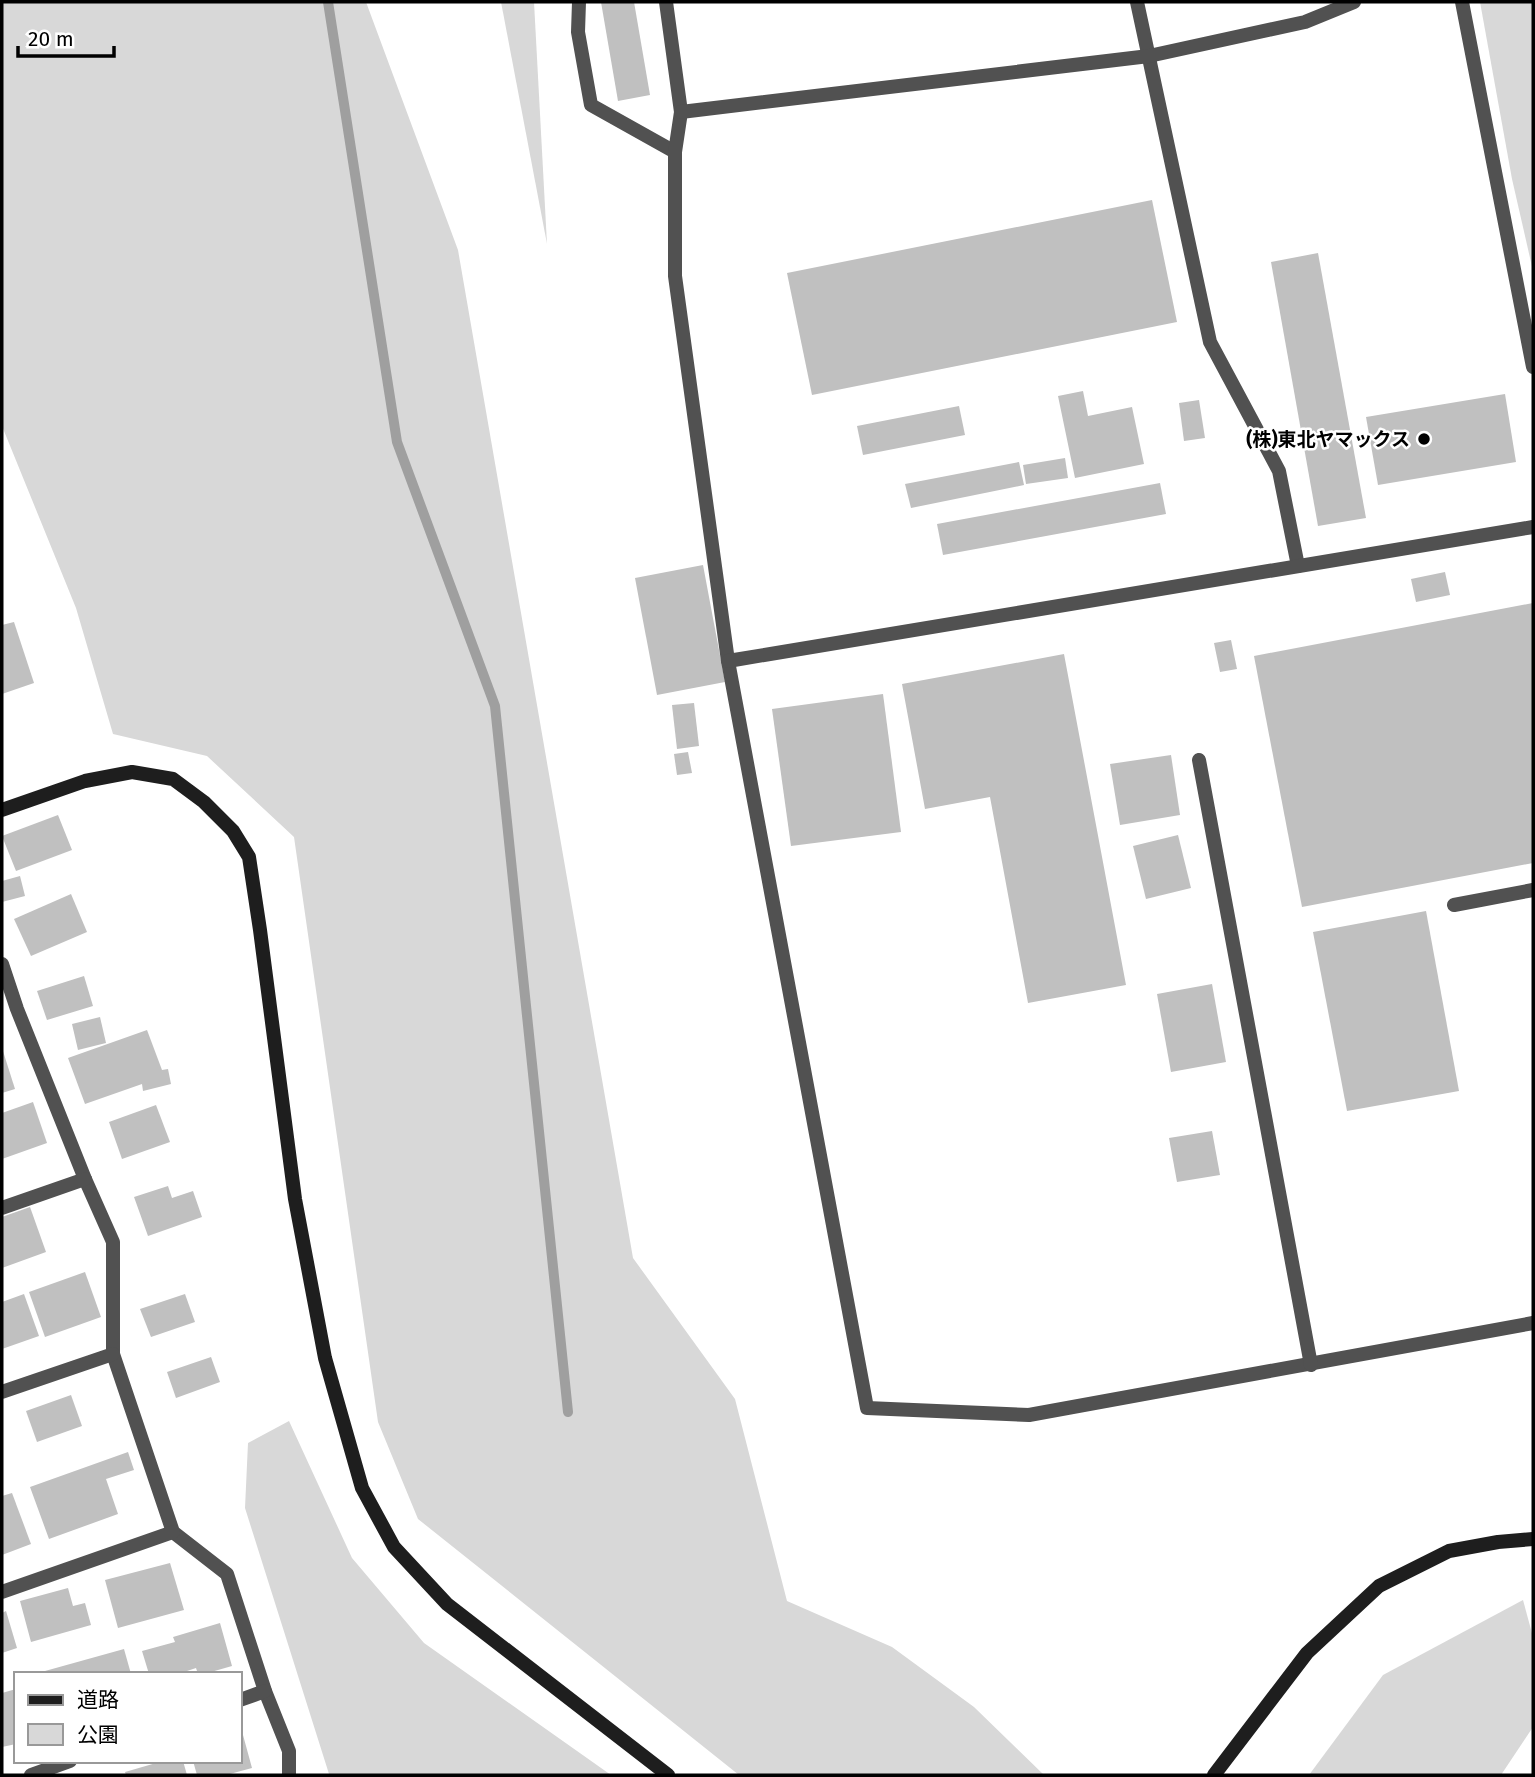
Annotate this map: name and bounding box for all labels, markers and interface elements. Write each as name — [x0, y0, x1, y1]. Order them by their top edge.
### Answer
scale bar — [18, 14, 114, 58]
text: 20 m — [28, 26, 74, 52]
place label: (株)東北ヤマックス — [1246, 428, 1410, 451]
marker: (株)東北ヤマックス — [1416, 431, 1432, 447]
legend — [14, 1672, 242, 1763]
text: 道路 — [77, 1687, 119, 1713]
text: 公園 — [77, 1722, 119, 1748]

